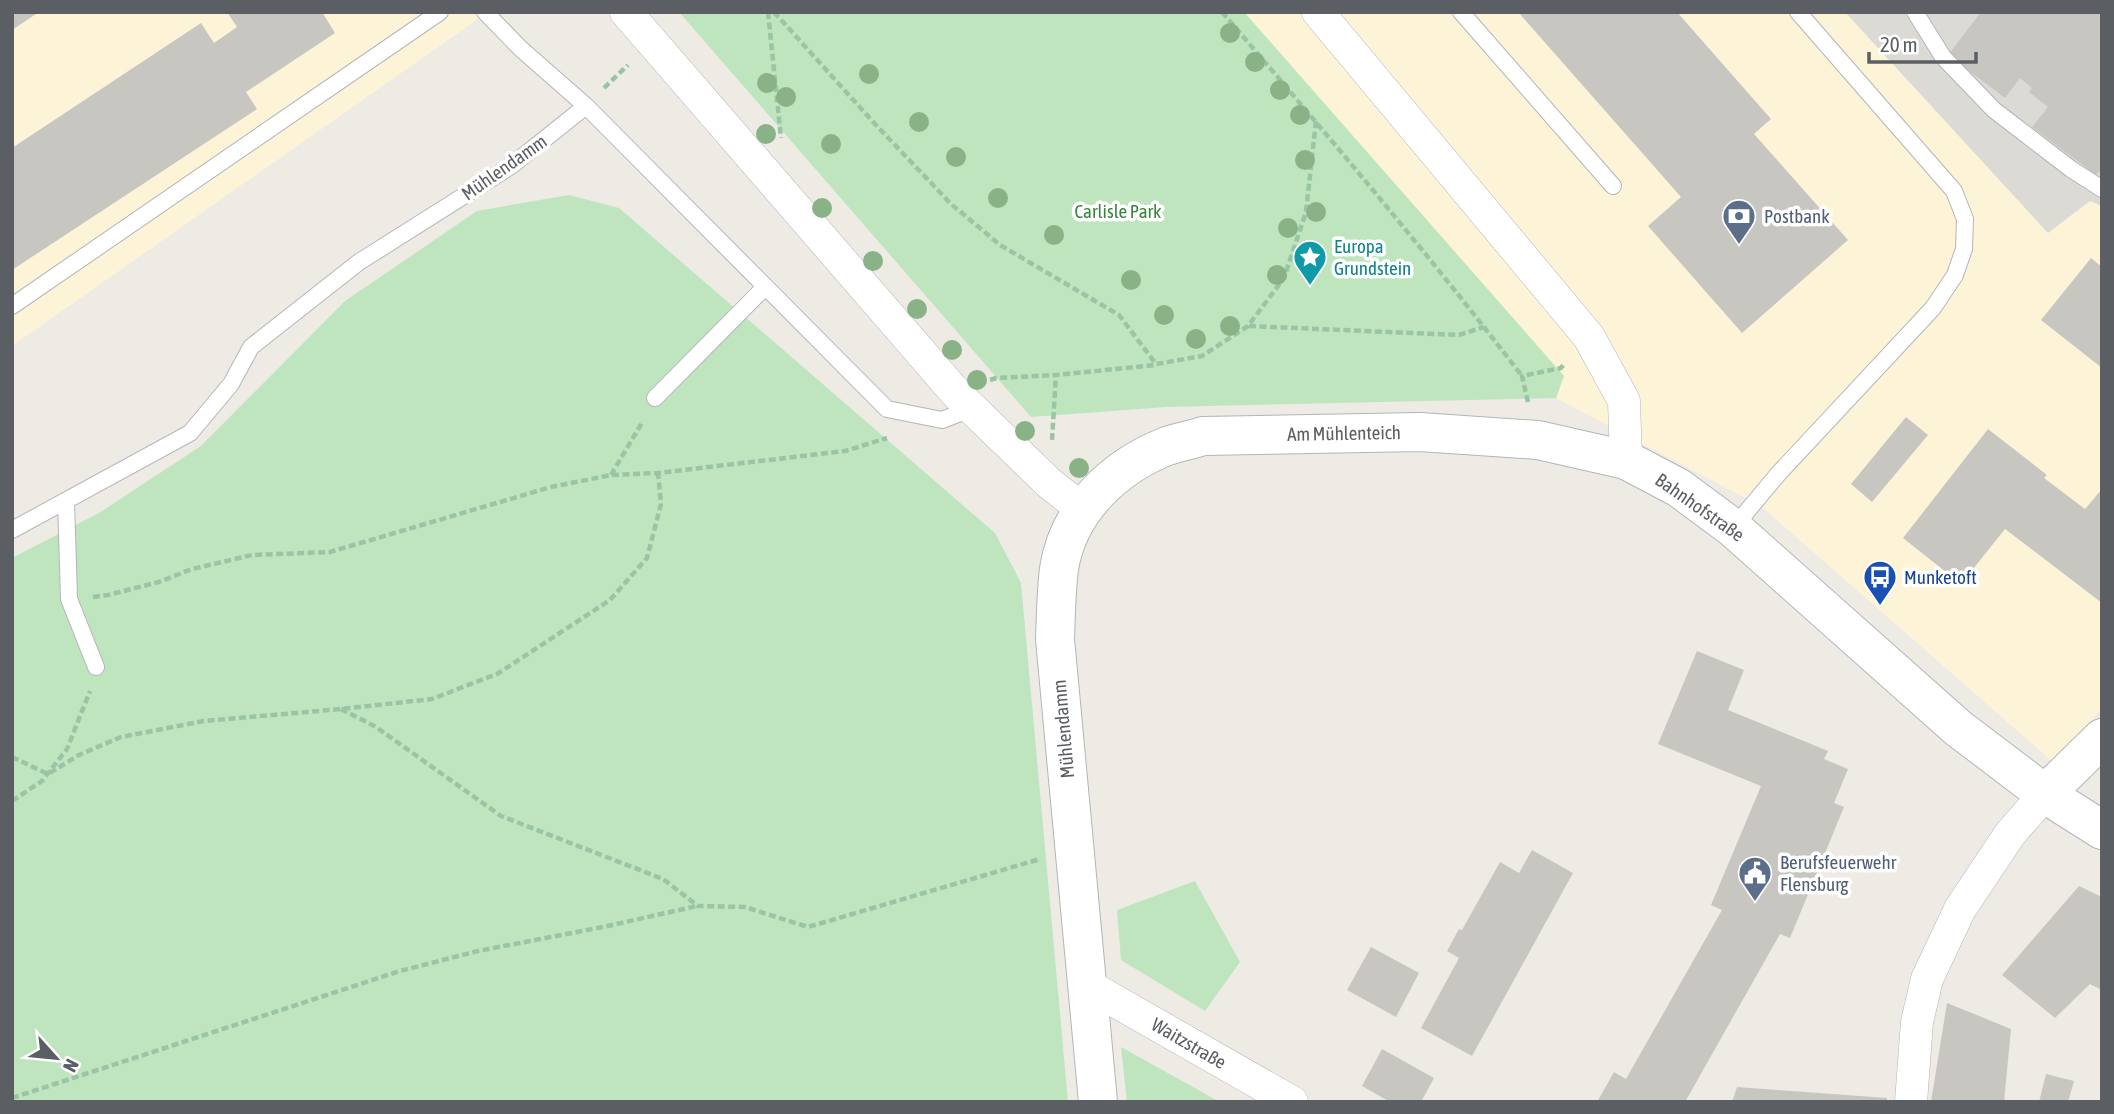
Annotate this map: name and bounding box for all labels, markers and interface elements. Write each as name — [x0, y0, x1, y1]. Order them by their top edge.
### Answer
scale bar — [1869, 21, 1976, 65]
text: 20 m — [1880, 32, 1918, 56]
street label: Mühlendamm — [457, 130, 551, 204]
bank icon: Postbank — [1720, 197, 1758, 246]
park label: Carlisle Park — [1075, 200, 1162, 222]
place label: Postbank — [1764, 205, 1830, 227]
place label: Europa Grundstein — [1334, 235, 1411, 279]
place icon: Europa Grundstein — [1291, 238, 1329, 287]
street label: Am Mühlenteich — [1287, 421, 1401, 445]
street label: Bahnhofstraße — [1651, 468, 1749, 546]
bus stop icon: Munketoft — [1861, 558, 1899, 607]
place label: Munketoft — [1904, 566, 1977, 588]
street label: Mühlendamm — [1048, 679, 1078, 779]
place label: Berufsfeuerwehr Flensburg — [1780, 851, 1897, 895]
public building icon: Berufsfeuerwehr Flensburg — [1736, 854, 1774, 903]
street label: Waitzstraße — [1148, 1013, 1230, 1073]
north arrow — [21, 1023, 91, 1093]
text: N — [59, 1056, 83, 1076]

